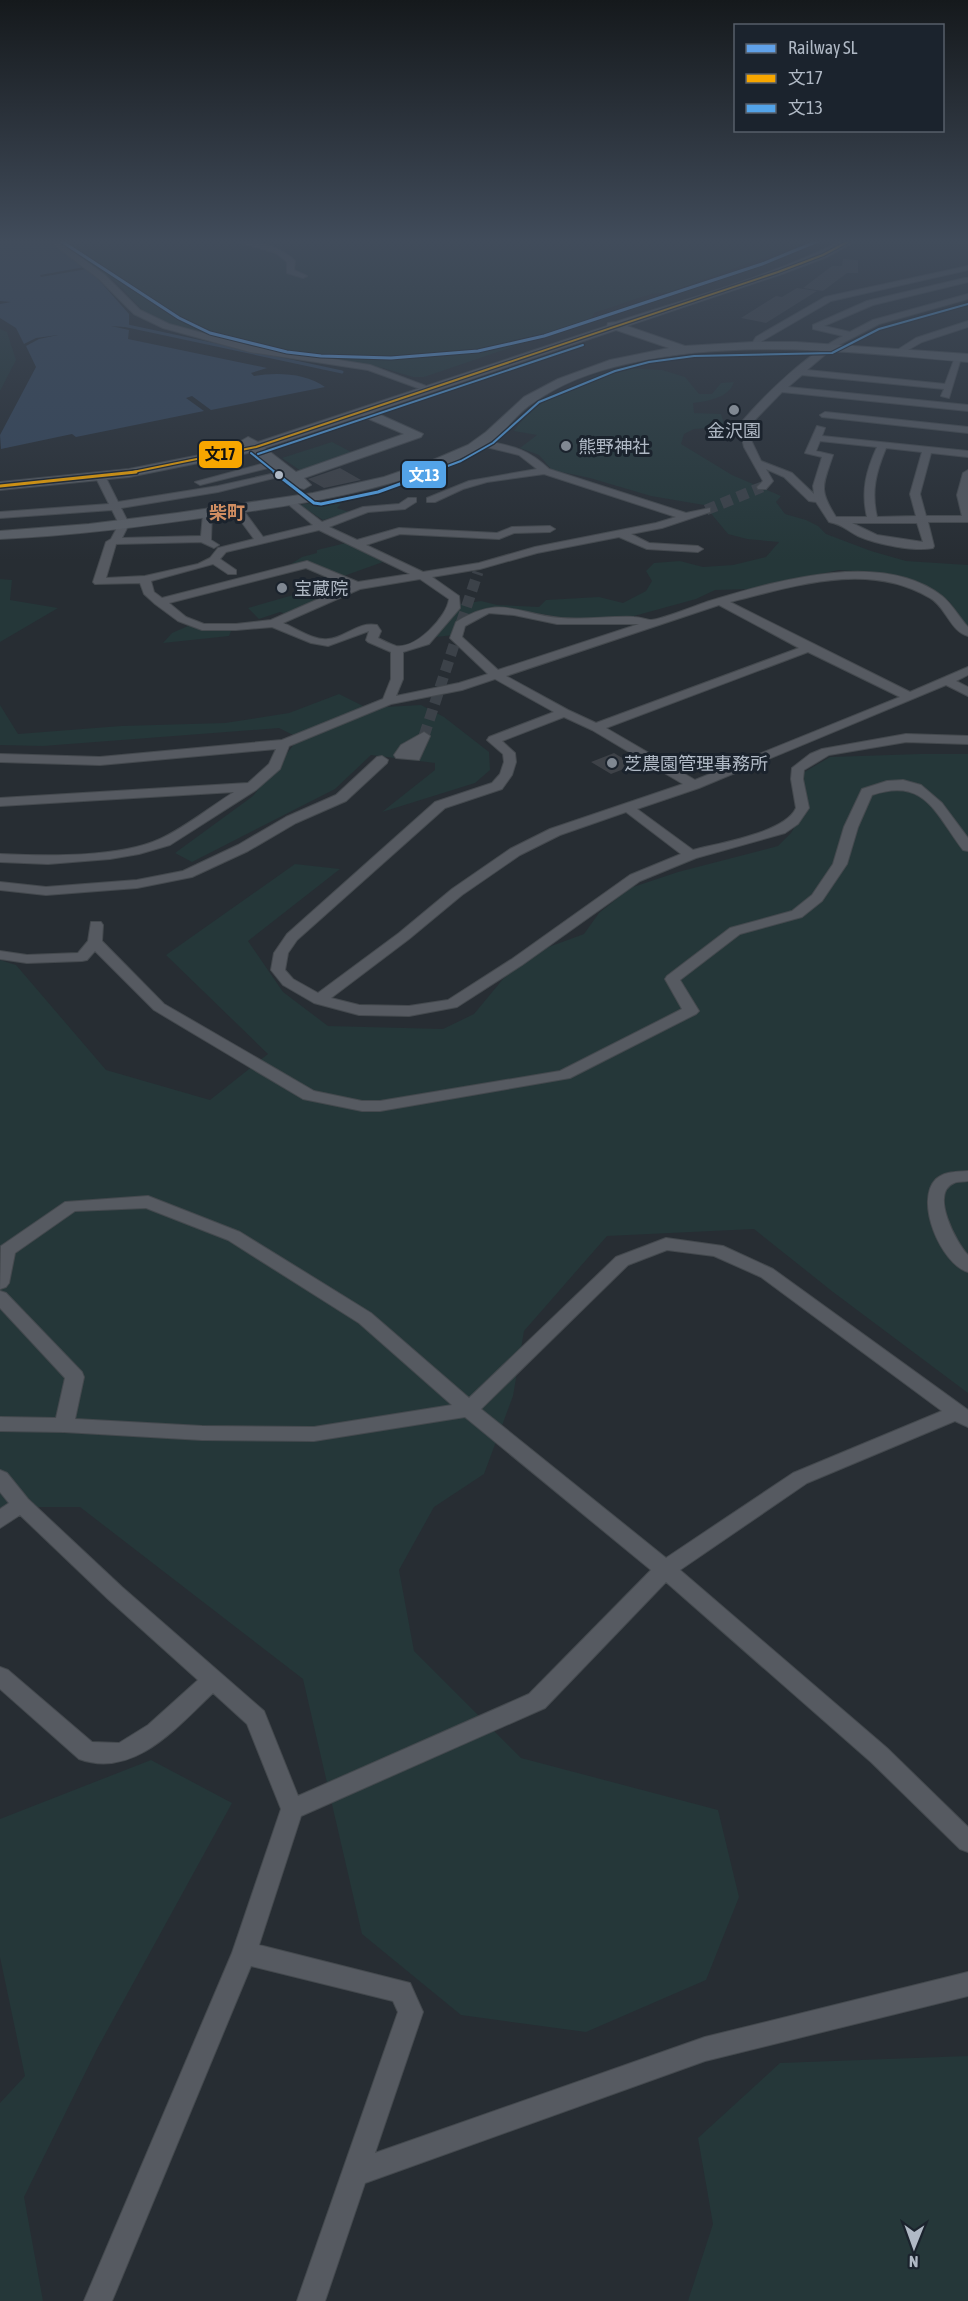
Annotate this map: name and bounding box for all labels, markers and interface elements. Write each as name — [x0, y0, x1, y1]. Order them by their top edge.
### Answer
legend — [734, 24, 944, 132]
text: Railway SL — [788, 37, 857, 58]
text: 文17 — [788, 67, 823, 88]
text: 文13 — [788, 97, 823, 118]
marker: 金沢園 — [727, 403, 741, 417]
place label: 金沢園 — [707, 420, 761, 441]
place label: 熊野神社 — [578, 436, 650, 457]
marker: 熊野神社 — [559, 439, 573, 453]
line badge: 文17 — [198, 440, 243, 469]
text: 文17 — [204, 445, 236, 463]
line badge: 文13 — [401, 460, 447, 489]
text: 文13 — [408, 466, 440, 484]
unlabelled marker — [273, 469, 285, 481]
district label: 柴町 — [209, 502, 245, 523]
place label: 宝蔵院 — [294, 578, 348, 599]
marker: 宝蔵院 — [275, 581, 289, 595]
place label: 芝農園管理事務所 — [624, 753, 768, 774]
marker: 芝農園管理事務所 — [605, 756, 619, 770]
north arrow — [884, 2217, 944, 2277]
text: N — [909, 2253, 919, 2271]

